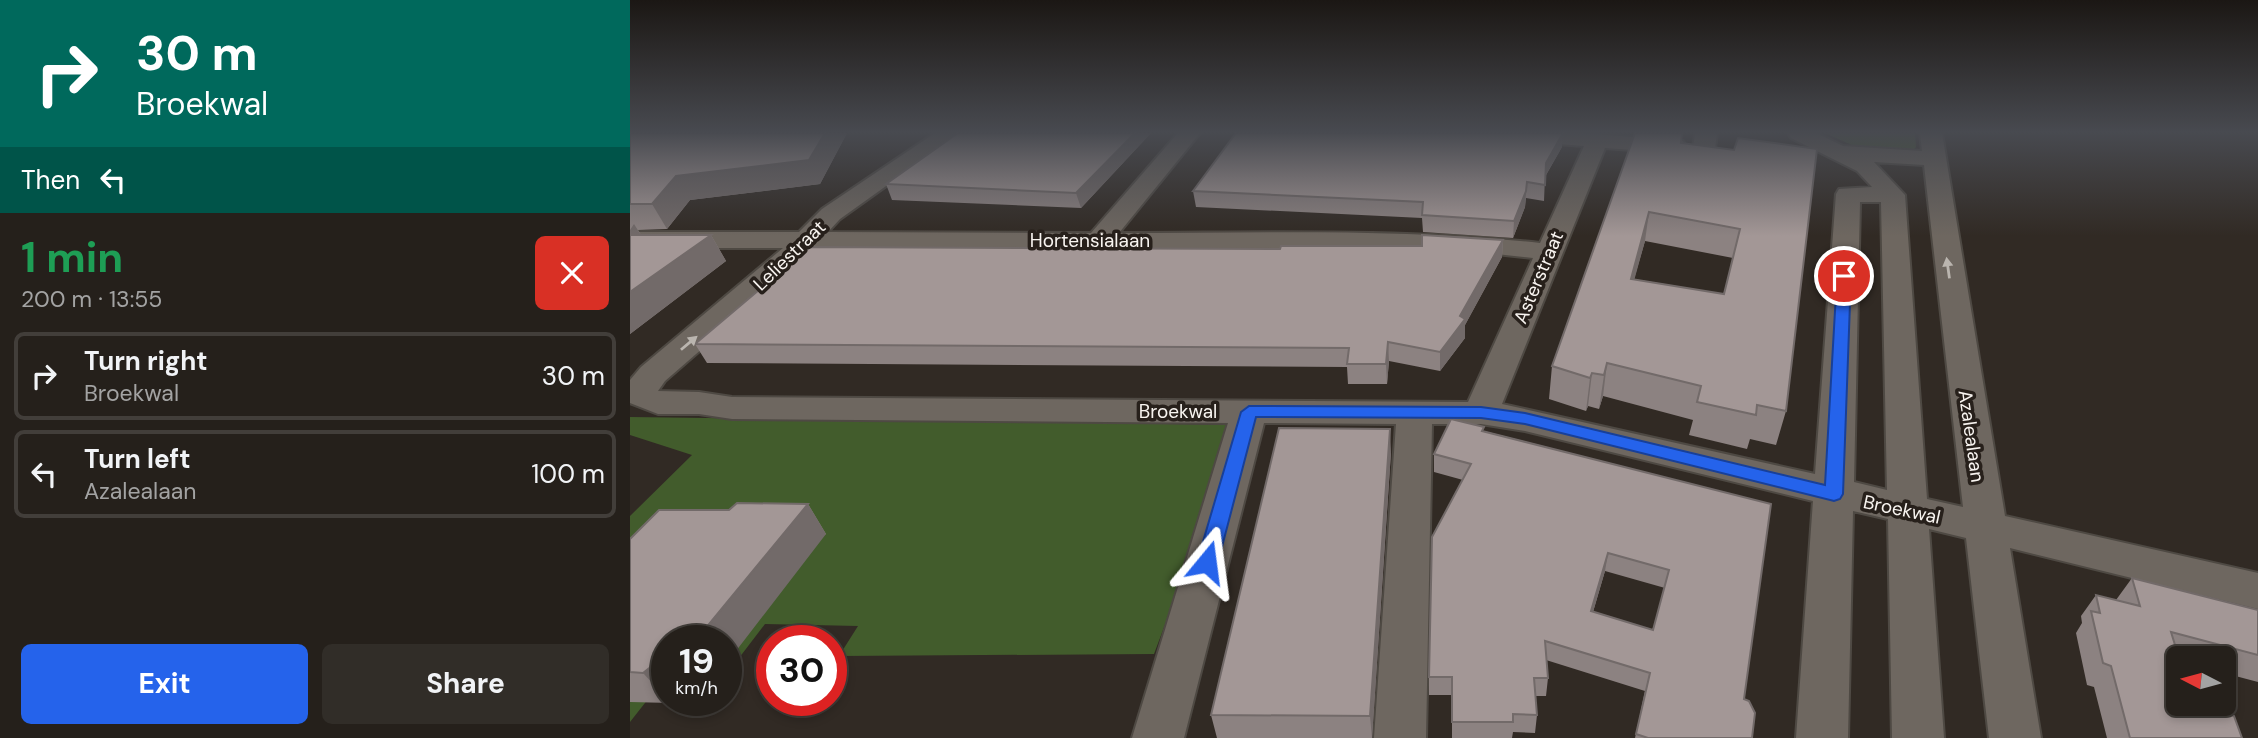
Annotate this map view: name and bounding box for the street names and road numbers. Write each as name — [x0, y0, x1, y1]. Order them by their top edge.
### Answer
street label: Leliestraat — [748, 215, 831, 296]
street label: Asterstraat — [1508, 227, 1569, 327]
street label: Hortensialaan — [1030, 228, 1150, 253]
street label: Azalealaan — [1953, 388, 1990, 484]
street label: Broekwal — [1139, 399, 1217, 424]
street label: Broekwal — [1861, 489, 1943, 530]

